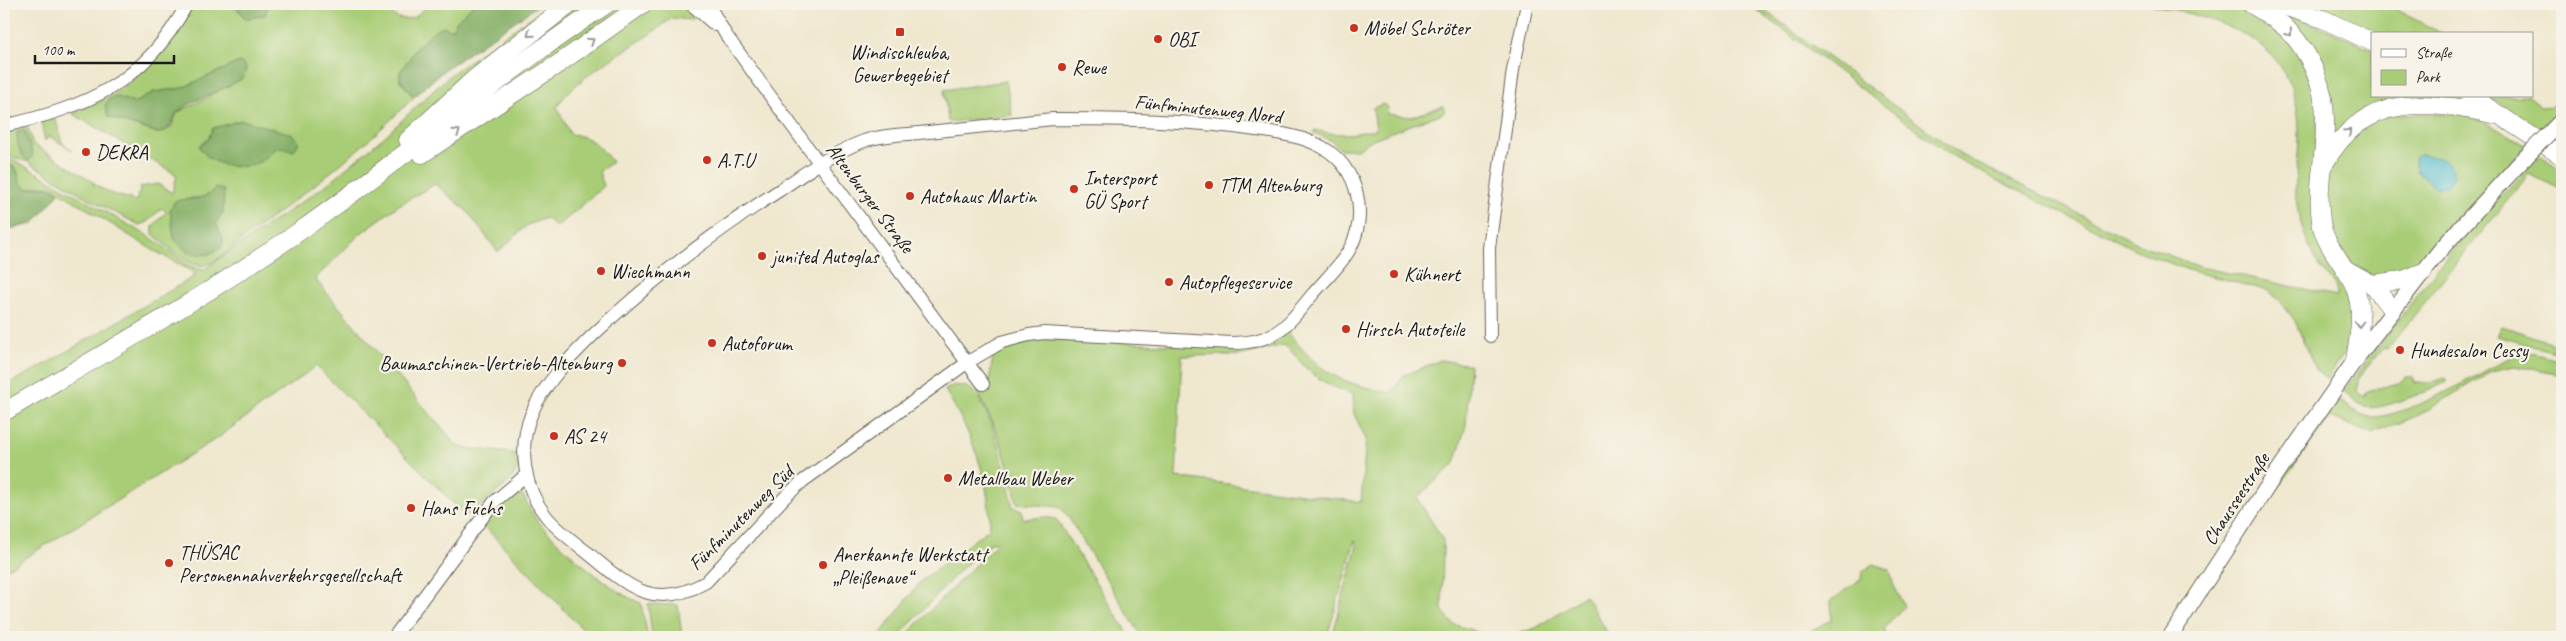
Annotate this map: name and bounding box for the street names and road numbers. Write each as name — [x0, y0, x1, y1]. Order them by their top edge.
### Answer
street label: Fünfminutenweg Nord — [1133, 89, 1286, 129]
street label: Altenburger Straße — [821, 138, 920, 259]
street label: Chausseestraße — [2197, 447, 2276, 550]
street label: Fünfminutenweg Süd — [683, 458, 801, 576]

